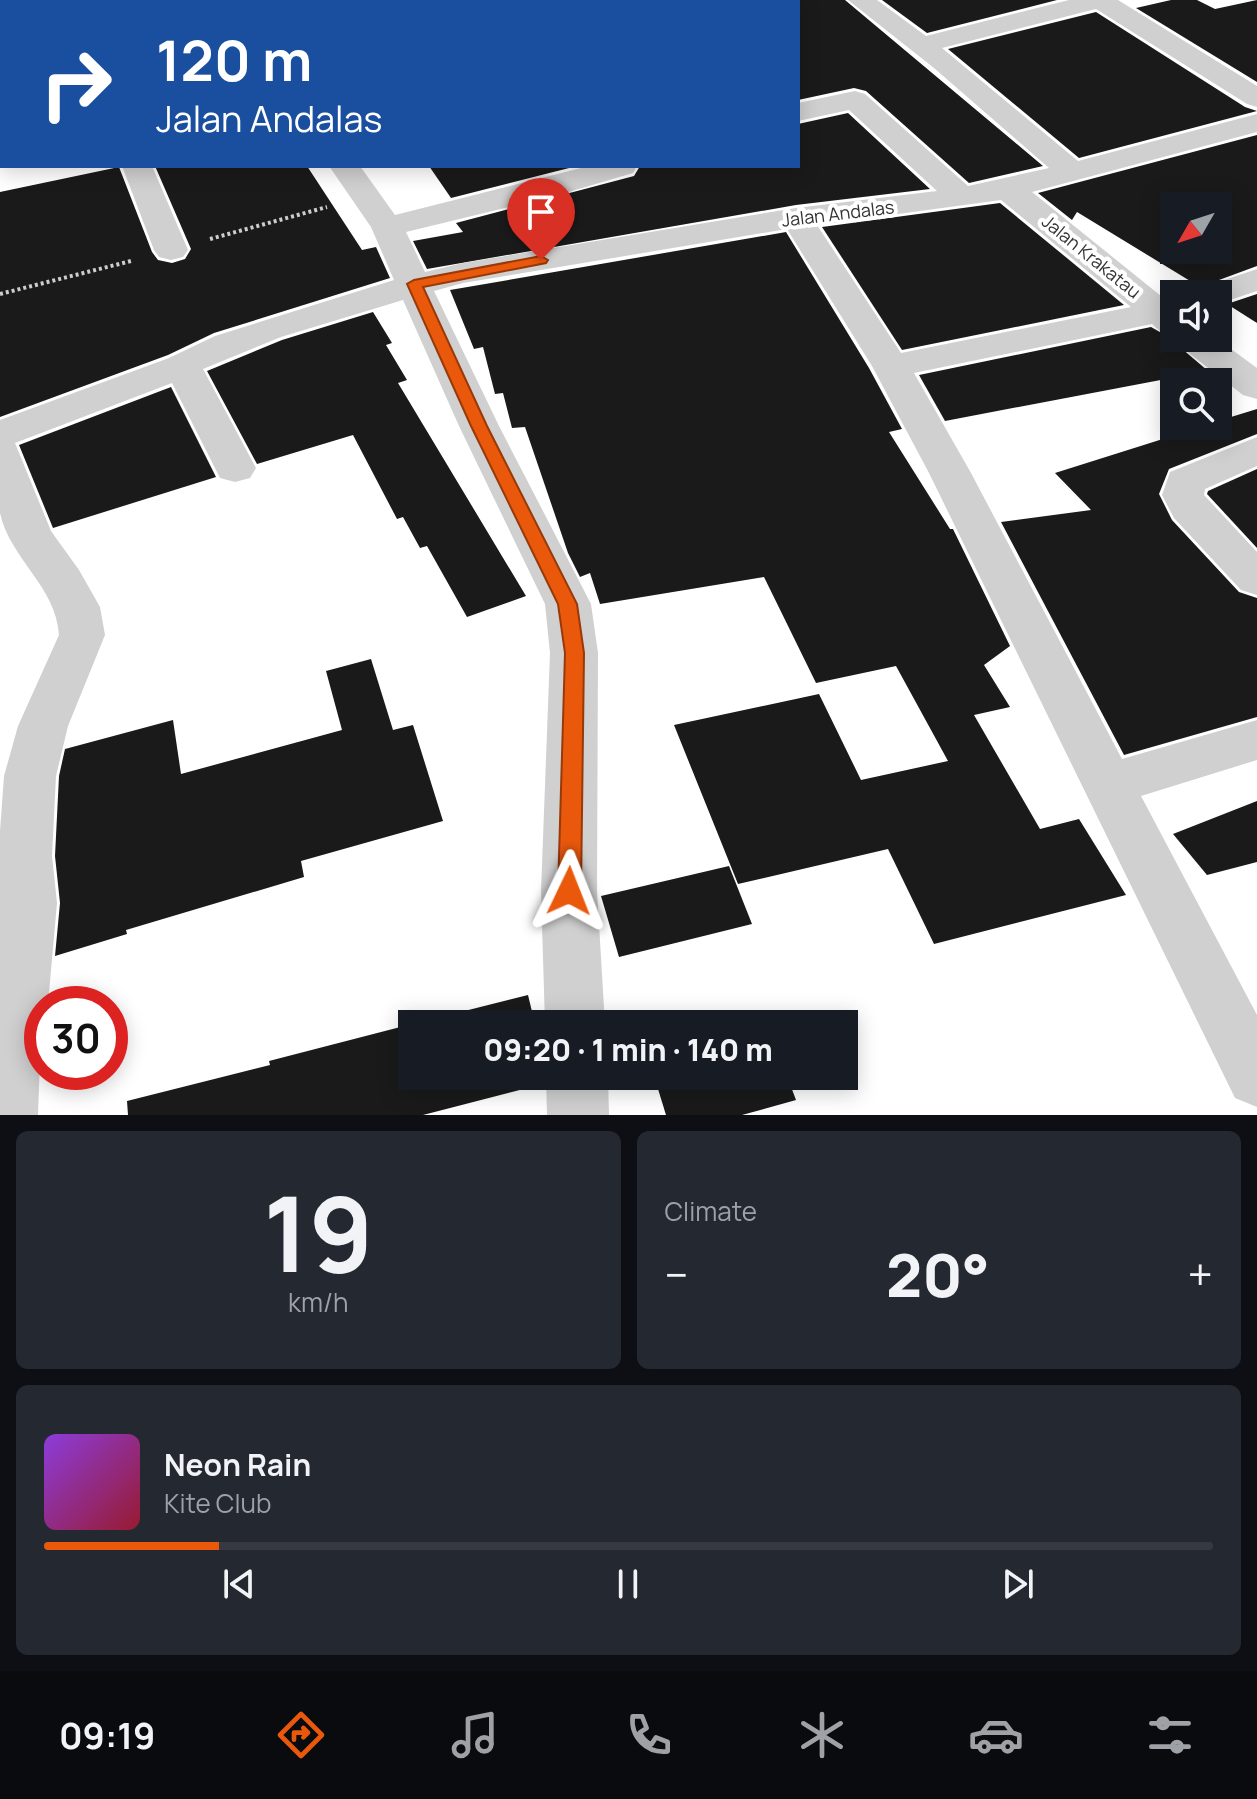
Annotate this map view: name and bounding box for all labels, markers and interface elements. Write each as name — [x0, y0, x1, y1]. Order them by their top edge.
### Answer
text: 120 m — [156, 21, 312, 98]
icon: right — [24, 32, 128, 136]
text: Jalan Andalas — [156, 94, 382, 143]
pin — [507, 178, 575, 260]
icon: arrive — [519, 190, 563, 234]
north arrow — [1160, 192, 1232, 264]
map controls — [1160, 192, 1232, 440]
street label: Jalan Andalas — [780, 194, 896, 232]
street label: Jalan Krakatau — [1037, 209, 1146, 303]
button: sound — [1160, 280, 1232, 352]
button: search — [1160, 368, 1232, 440]
position arrow — [527, 849, 611, 933]
speed limit sign: 30 — [24, 986, 128, 1090]
text: 09:20 · 1 min · 140 m — [483, 1029, 773, 1070]
text: 19 — [263, 1161, 373, 1303]
text: Climate — [665, 1193, 757, 1229]
text: 20° — [886, 1233, 990, 1315]
text: − — [665, 1244, 688, 1304]
text: + — [1188, 1244, 1213, 1304]
text: km/h — [288, 1284, 348, 1320]
text: Neon Rain — [164, 1444, 311, 1485]
text: Kite Club — [164, 1485, 271, 1521]
icon: previous — [217, 1562, 261, 1606]
icon: pause — [606, 1562, 650, 1606]
icon: next — [996, 1562, 1040, 1606]
icon: directions — [273, 1707, 329, 1763]
icon: music — [447, 1707, 503, 1763]
icon: phone — [621, 1707, 677, 1763]
icon: climate — [794, 1707, 850, 1763]
icon: car — [968, 1707, 1024, 1763]
icon: filters — [1142, 1707, 1198, 1763]
text: 09:19 — [59, 1711, 155, 1760]

